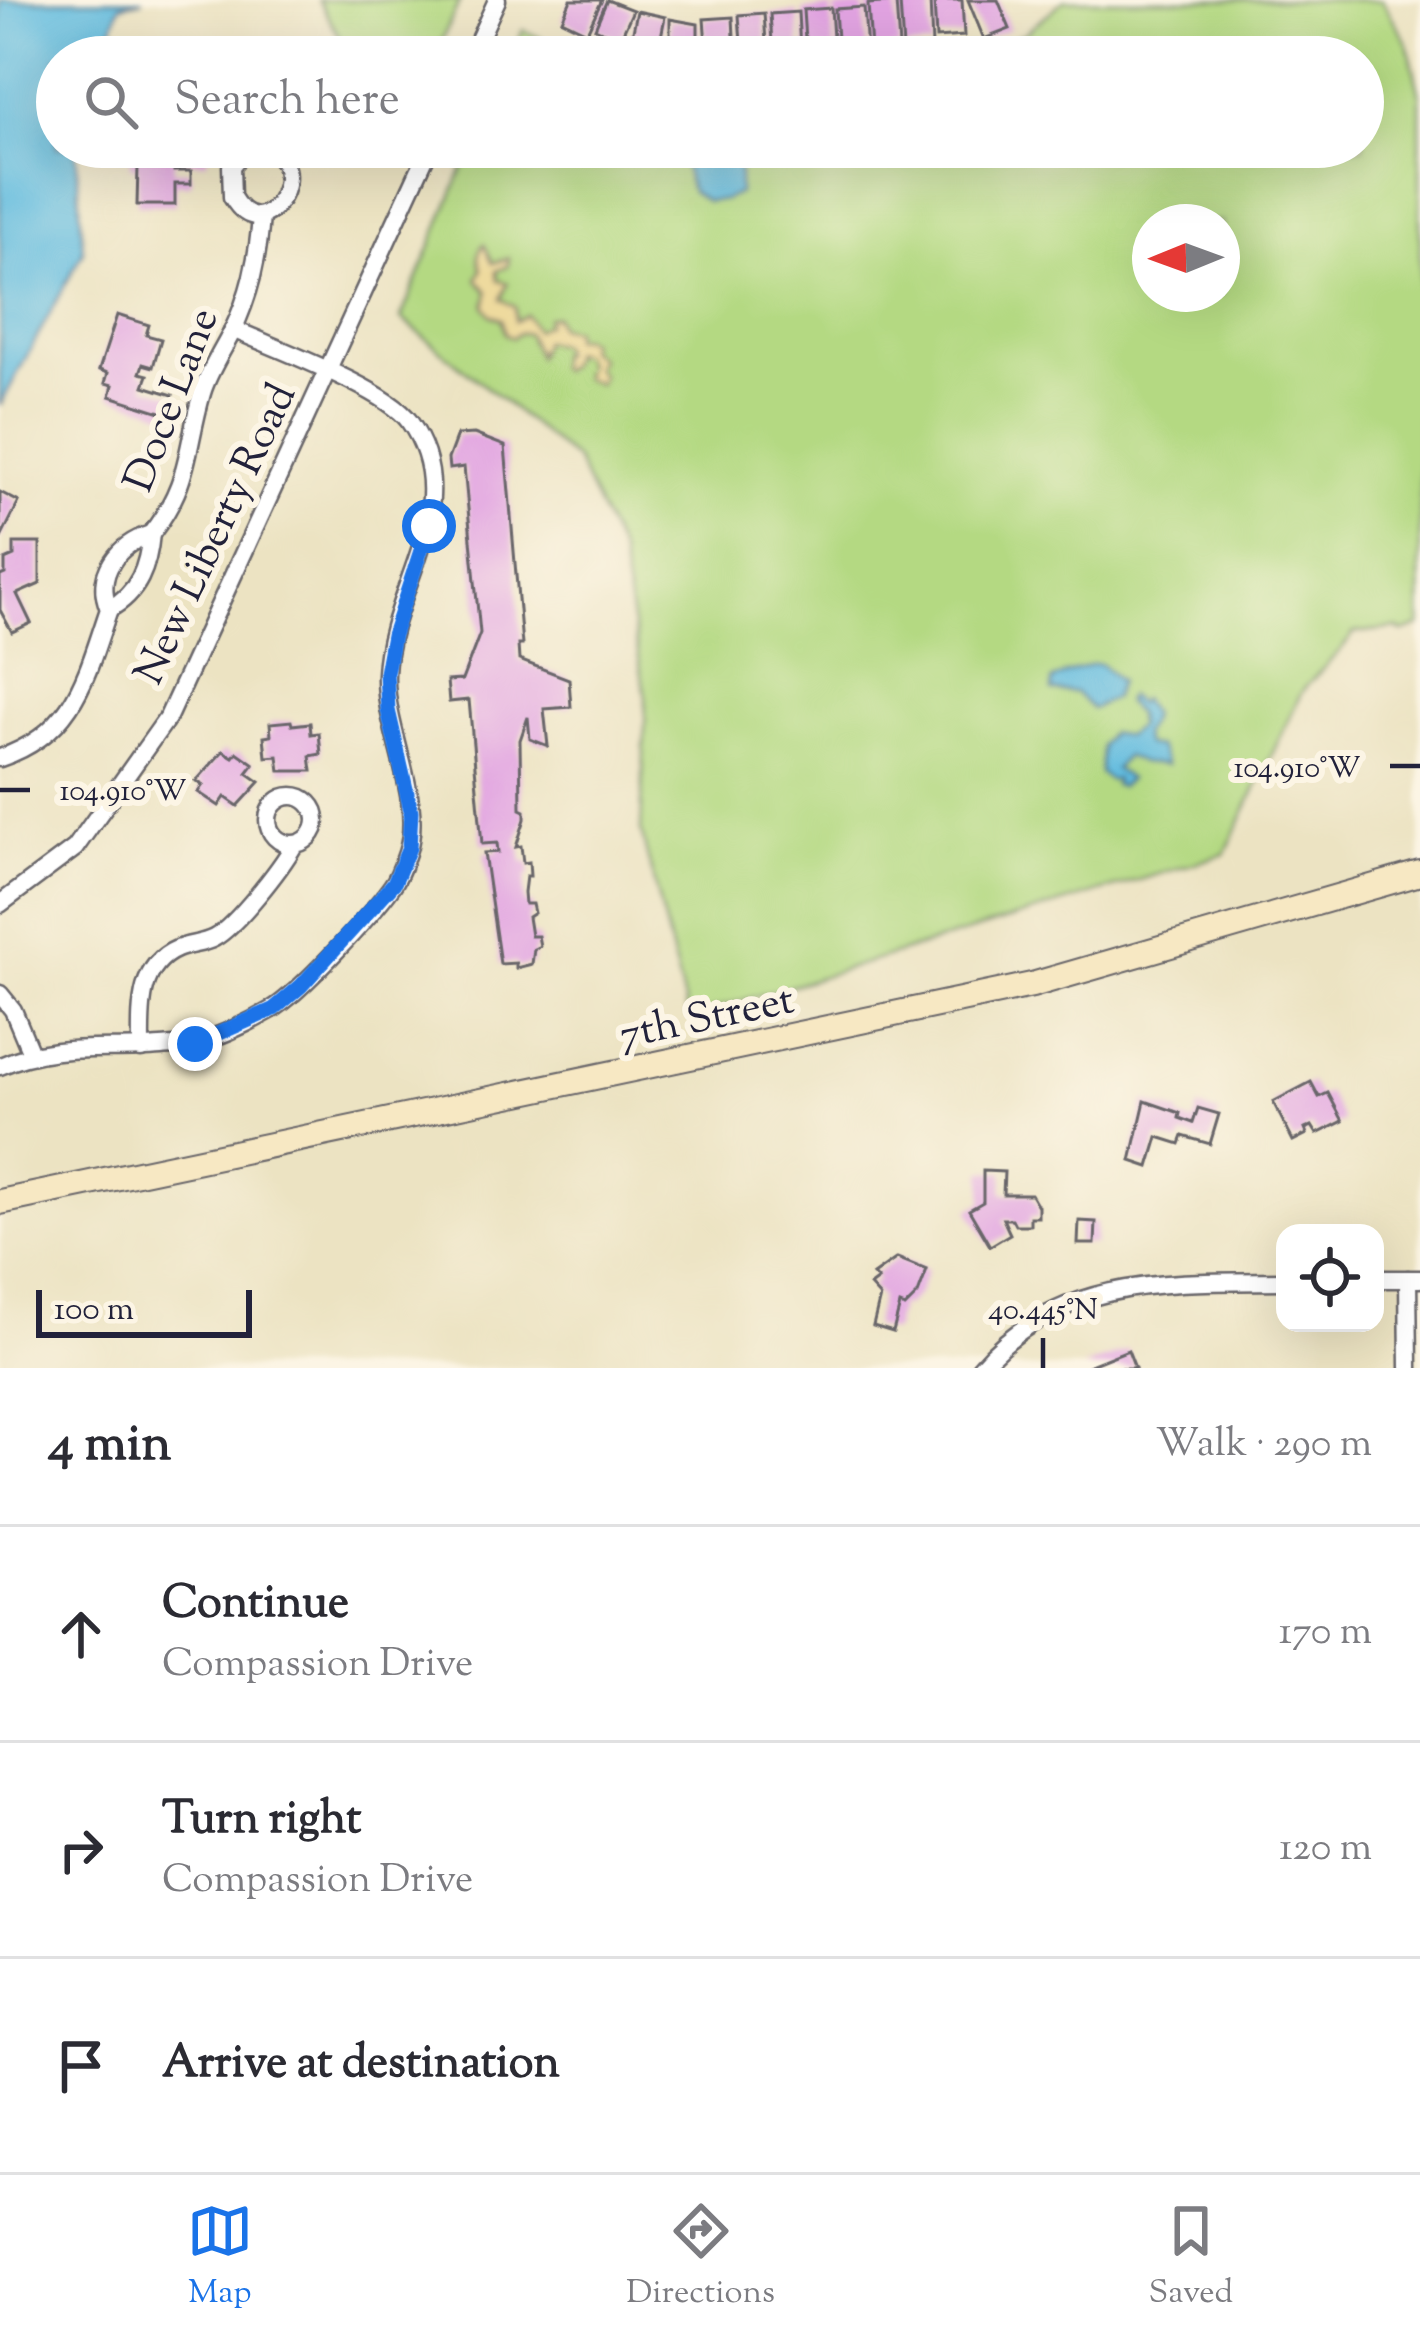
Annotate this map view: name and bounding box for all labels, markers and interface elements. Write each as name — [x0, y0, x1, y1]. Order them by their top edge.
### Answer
search box — [36, 36, 1384, 168]
icon: search — [78, 69, 144, 135]
text: Search here — [174, 70, 400, 135]
north arrow — [1132, 204, 1240, 312]
street label: Doce Lane — [111, 300, 236, 501]
street label: New Liberty Road — [121, 375, 314, 696]
route start — [402, 499, 456, 553]
text: 104.910°W — [1233, 748, 1361, 791]
text: 104.910°W — [59, 771, 187, 814]
street label: 7th Street — [614, 972, 800, 1068]
route end — [168, 1017, 222, 1071]
map controls — [1276, 1224, 1384, 1332]
button: locate — [1276, 1224, 1384, 1332]
scale bar — [36, 1284, 252, 1337]
text: 100 m — [54, 1287, 134, 1335]
text: 40.445°N — [988, 1290, 1098, 1333]
text: 4 min — [48, 1410, 171, 1483]
text: Walk · 290 m — [1156, 1418, 1372, 1474]
text: Continue — [162, 1573, 349, 1638]
icon: ahead — [48, 1601, 114, 1667]
text: 170 m — [1279, 1606, 1372, 1662]
text: Compassion Drive — [162, 1638, 473, 1694]
text: Turn right — [162, 1789, 361, 1854]
icon: right — [48, 1817, 114, 1883]
text: 120 m — [1279, 1822, 1372, 1878]
text: Compassion Drive — [162, 1854, 473, 1910]
icon: arrive — [48, 2033, 114, 2099]
text: Arrive at destination — [162, 2033, 560, 2098]
tab: Map — [187, 2198, 253, 2318]
tab: Directions — [626, 2198, 775, 2318]
tab: Saved — [1149, 2198, 1233, 2318]

